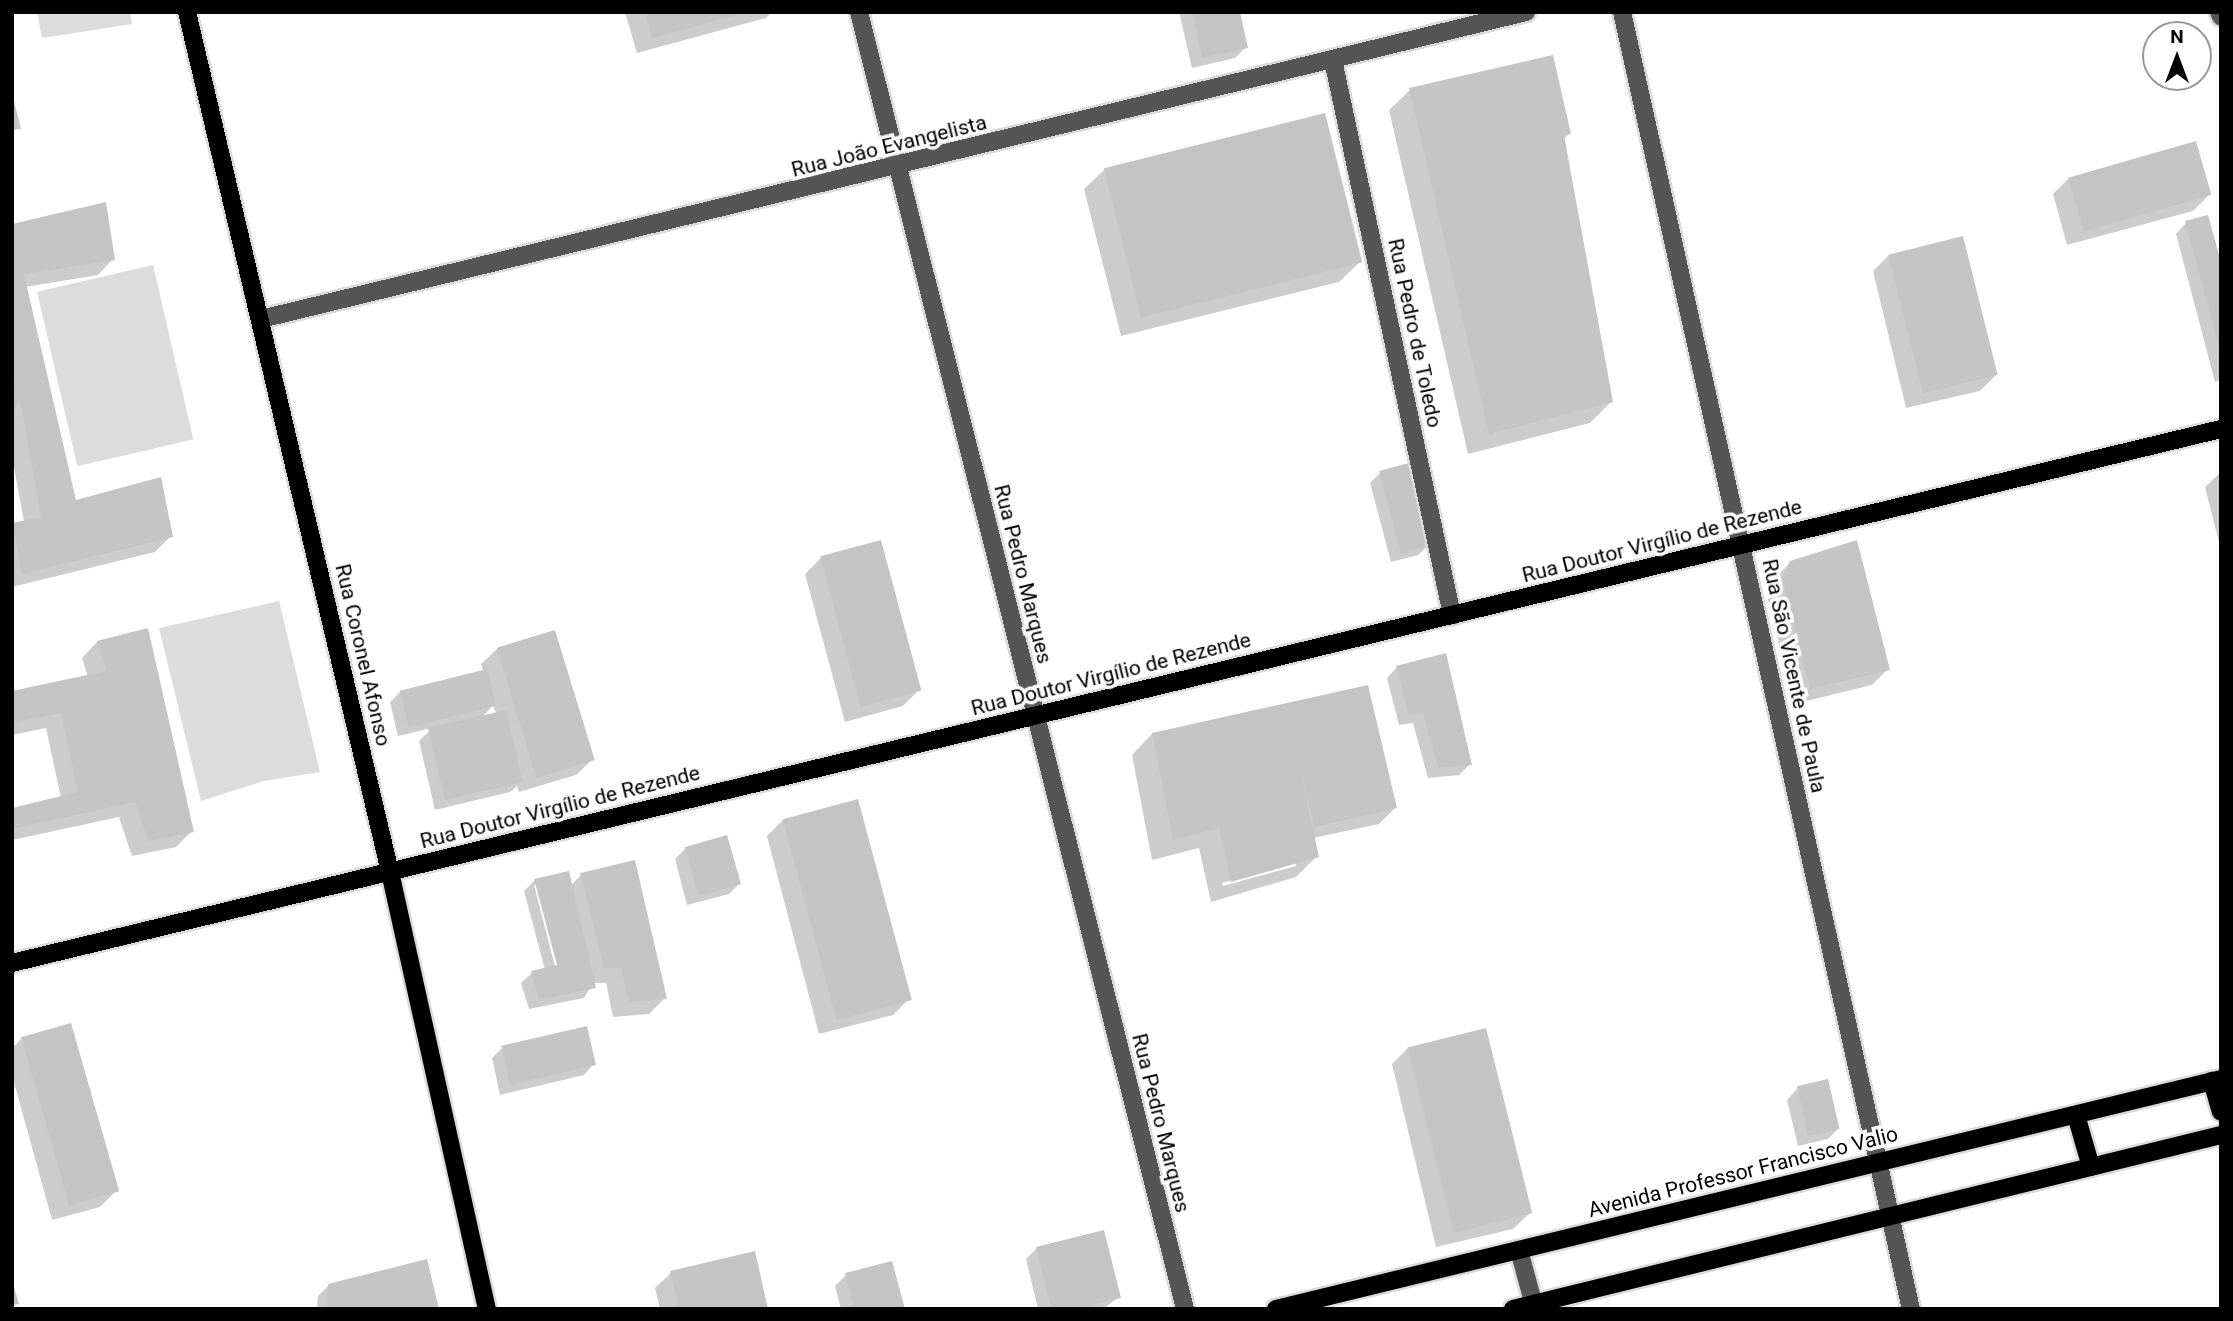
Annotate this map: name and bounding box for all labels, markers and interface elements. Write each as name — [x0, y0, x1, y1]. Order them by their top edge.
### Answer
north arrow — [2142, 21, 2212, 91]
text: N — [2170, 25, 2184, 48]
street label: Rua João Evangelista — [789, 110, 989, 182]
street label: Rua Pedro de Toledo — [1383, 236, 1447, 430]
street label: Rua Pedro Marques — [989, 482, 1057, 666]
street label: Rua Doutor Virgílio de Rezende — [1519, 494, 1805, 588]
street label: Rua São Vicente de Paula — [1757, 557, 1831, 795]
street label: Rua Coronel Afonso — [330, 561, 396, 749]
street label: Rua Doutor Virgílio de Rezende — [968, 627, 1254, 721]
street label: Rua Doutor Virgílio de Rezende — [417, 760, 703, 854]
street label: Rua Pedro Marques — [1127, 1031, 1195, 1215]
street label: Avenida Professor Francisco Valio — [1585, 1121, 1901, 1223]

